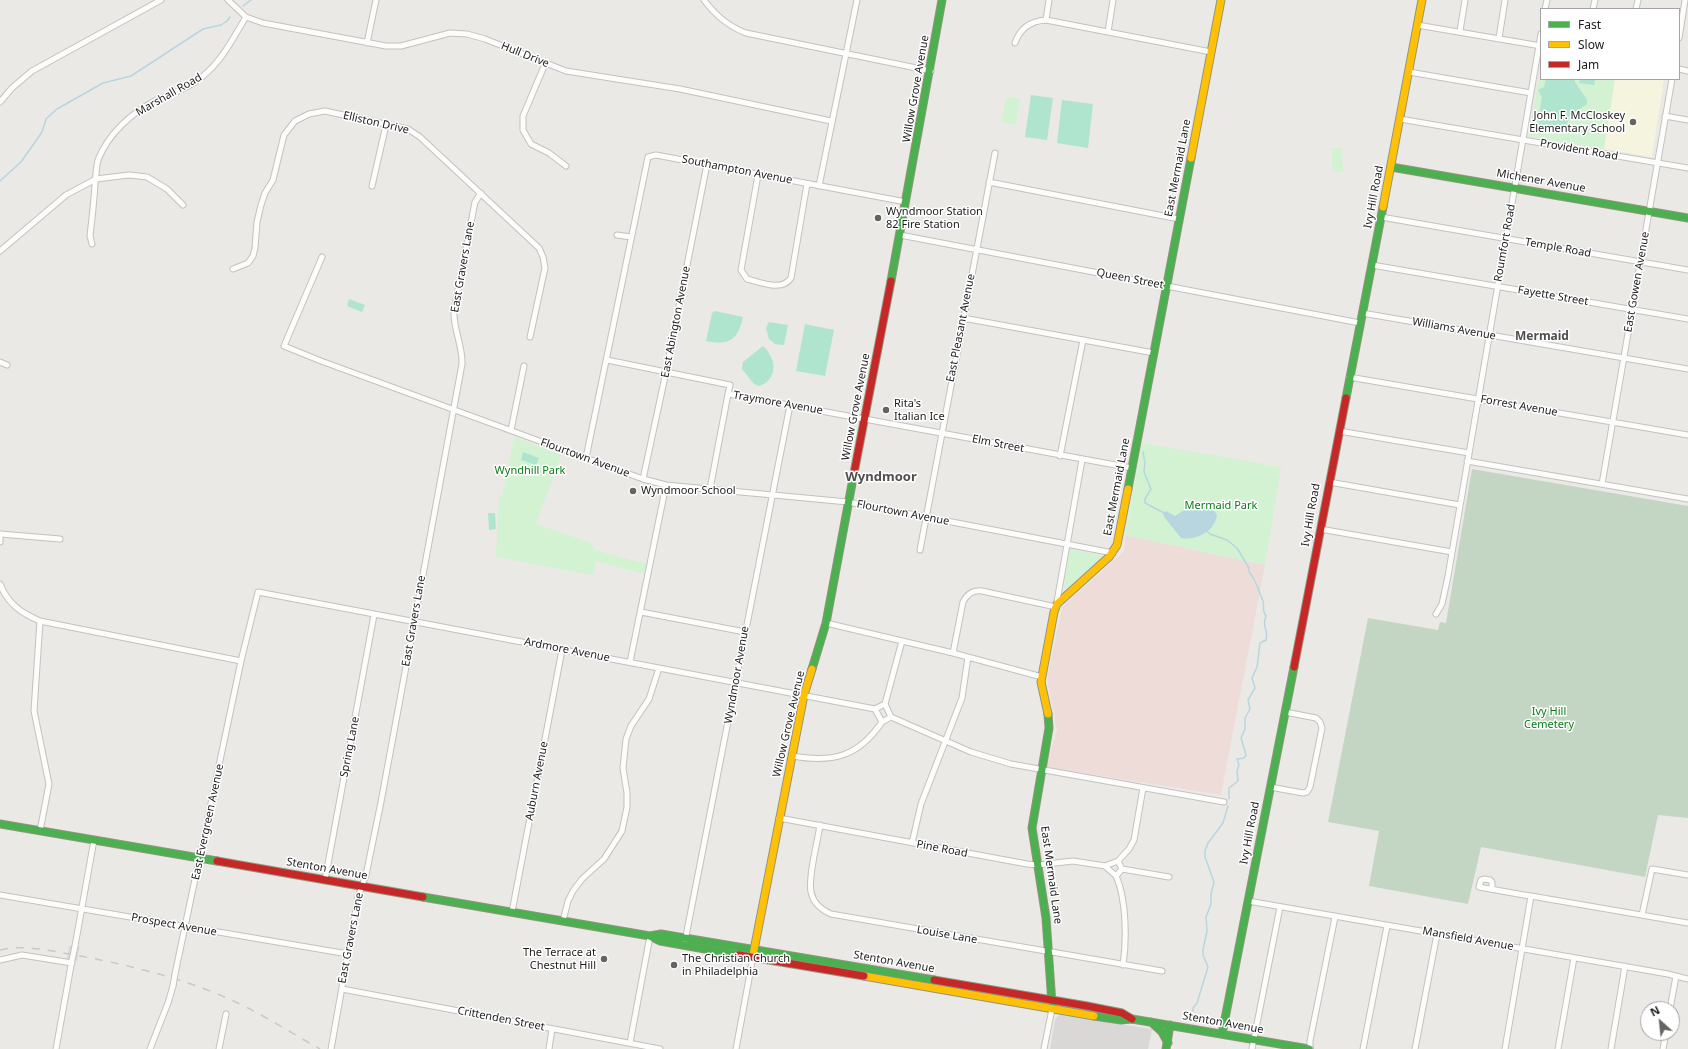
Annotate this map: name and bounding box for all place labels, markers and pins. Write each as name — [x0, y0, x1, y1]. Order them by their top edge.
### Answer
place label: John F. McCloskey Elementary School — [1529, 109, 1625, 135]
marker: John F. McCloskey Elementary School — [1628, 117, 1638, 127]
place label: Wyndmoor Station 82 Fire Station — [886, 205, 983, 231]
marker: Wyndmoor Station 82 Fire Station — [873, 213, 883, 223]
place label: Rita's Italian Ice — [894, 397, 945, 423]
marker: Rita's Italian Ice — [881, 405, 891, 415]
place label: Wyndmoor School — [641, 484, 736, 498]
marker: Wyndmoor School — [628, 486, 638, 496]
place label: The Terrace at Chestnut Hill — [523, 946, 596, 972]
place label: The Christian Church in Philadelphia — [682, 952, 790, 978]
marker: The Terrace at Chestnut Hill — [599, 954, 609, 964]
marker: The Christian Church in Philadelphia — [669, 960, 679, 970]

